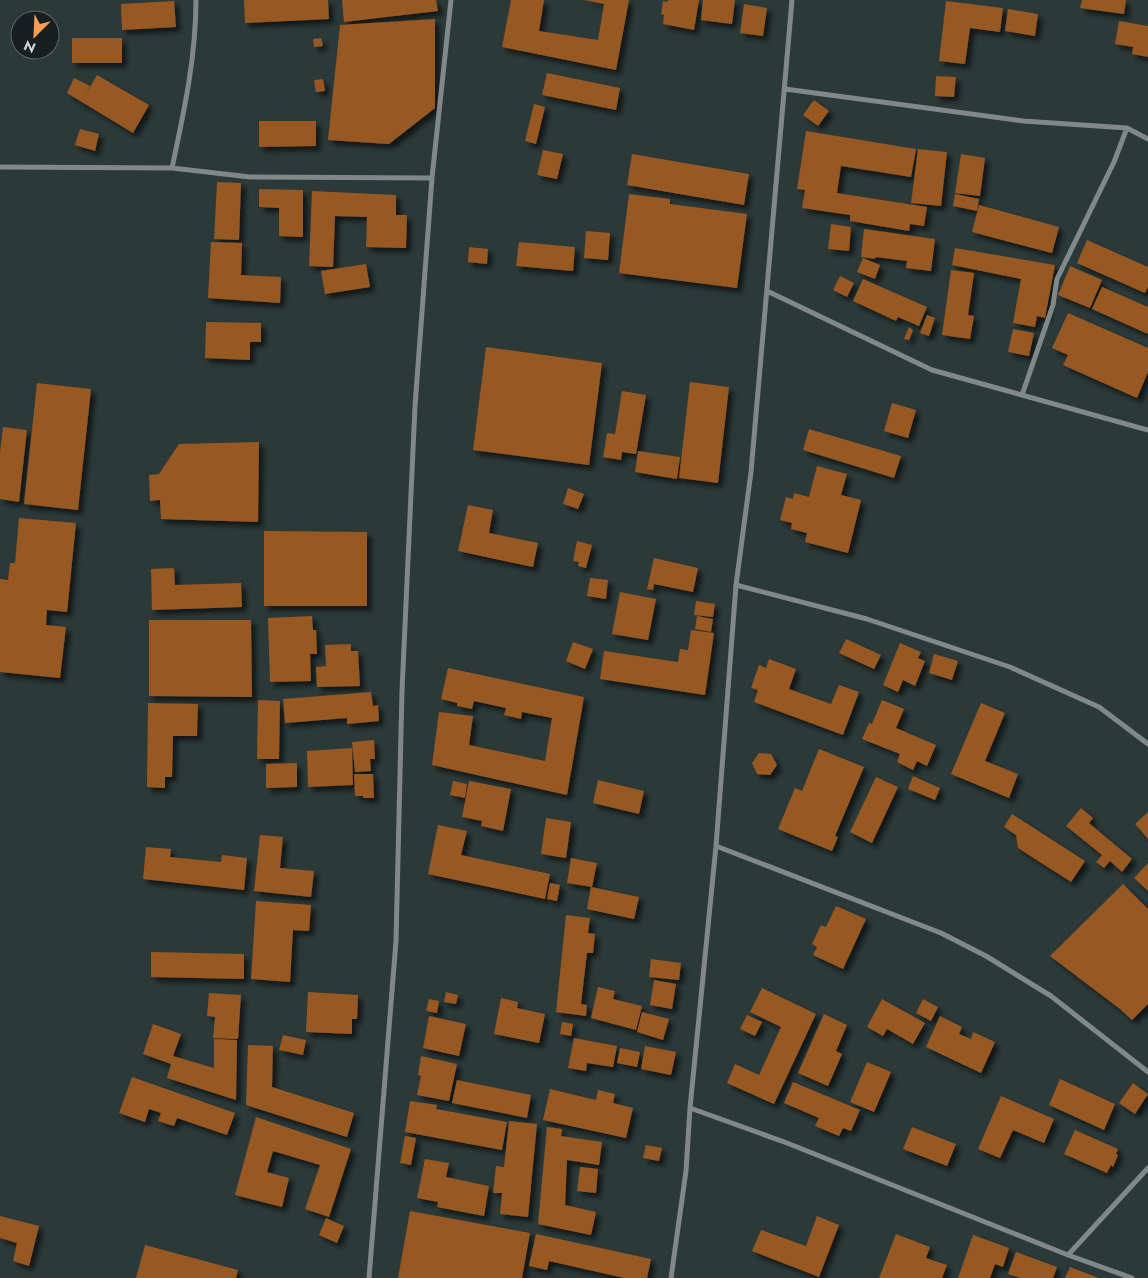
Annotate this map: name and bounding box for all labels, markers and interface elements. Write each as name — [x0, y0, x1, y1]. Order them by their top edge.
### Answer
north arrow — [10, 10, 60, 60]
text: N — [21, 35, 39, 58]

